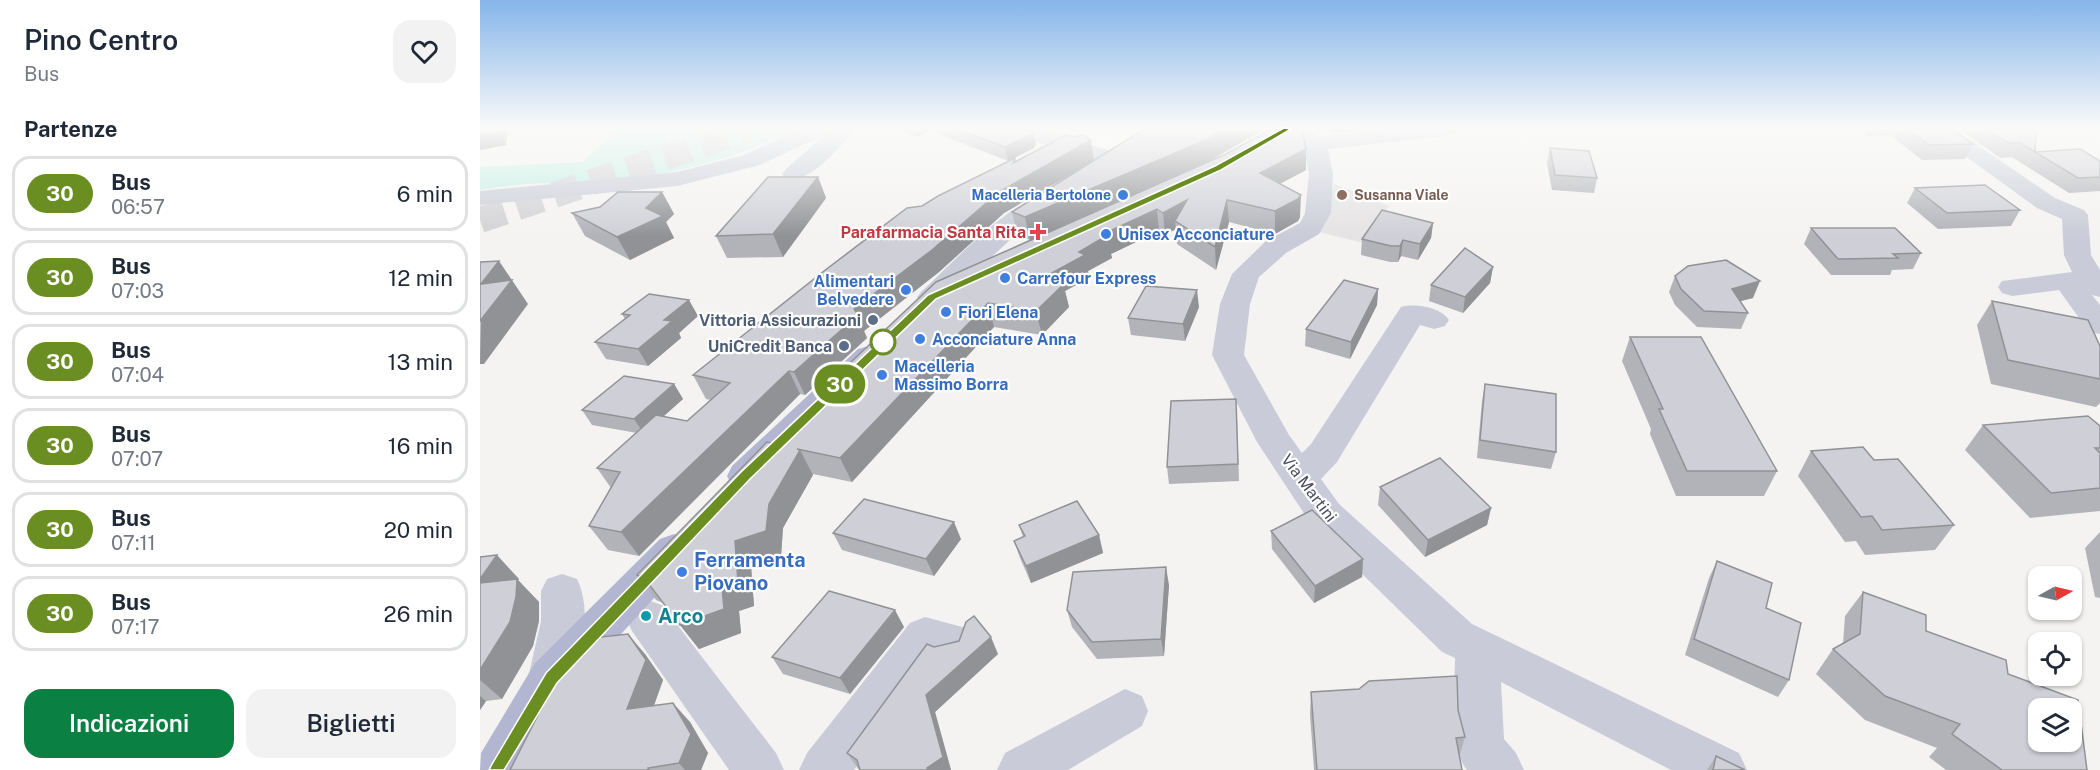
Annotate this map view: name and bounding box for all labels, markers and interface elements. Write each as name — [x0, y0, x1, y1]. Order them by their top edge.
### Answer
button: heart — [393, 20, 456, 83]
text: Pino Centro — [24, 23, 178, 56]
text: Bus — [24, 62, 59, 86]
text: Partenze — [24, 116, 117, 142]
text: Bus — [111, 169, 151, 195]
text: 30 — [46, 181, 74, 206]
text: 6 min — [397, 181, 453, 207]
place label: Macelleria Bertolone — [972, 187, 1111, 203]
place label: Susanna Viale — [1354, 187, 1449, 203]
marker: Macelleria Bertolone — [1116, 188, 1130, 202]
marker: Susanna Viale — [1335, 188, 1349, 202]
text: 06:57 — [111, 195, 165, 219]
place label: Parafarmacia Santa Rita — [841, 223, 1026, 242]
marker: Parafarmacia Santa Rita — [1031, 225, 1045, 239]
place label: Unisex Acconciature — [1118, 225, 1275, 244]
marker: Unisex Acconciature — [1099, 227, 1113, 241]
text: Bus — [111, 253, 151, 279]
text: 30 — [46, 265, 74, 290]
text: 12 min — [388, 265, 453, 291]
place label: Carrefour Express — [1017, 269, 1156, 288]
marker: Carrefour Express — [998, 271, 1012, 285]
place label: Alimentari Belvedere — [814, 272, 894, 309]
text: 07:03 — [111, 279, 164, 303]
marker: Alimentari Belvedere — [899, 283, 913, 297]
place label: Fiori Elena — [958, 303, 1038, 322]
marker: Fiori Elena — [939, 305, 953, 319]
place label: Vittoria Assicurazioni — [699, 311, 861, 330]
marker: Vittoria Assicurazioni — [866, 313, 880, 327]
unlabelled marker — [870, 329, 896, 355]
place label: Acconciature Anna — [932, 330, 1076, 349]
marker: Acconciature Anna — [913, 332, 927, 346]
text: Bus — [111, 337, 151, 363]
place label: UniCredit Banca — [708, 337, 832, 356]
marker: UniCredit Banca — [837, 339, 851, 353]
text: 30 — [46, 349, 74, 374]
text: 13 min — [388, 349, 453, 375]
place label: Macelleria Massimo Borra — [894, 357, 1008, 394]
text: 07:04 — [111, 363, 164, 387]
line badge: 30 — [813, 364, 867, 404]
marker: Macelleria Massimo Borra — [875, 368, 889, 382]
text: 30 — [826, 372, 854, 397]
text: Bus — [111, 421, 151, 447]
text: 30 — [46, 433, 74, 458]
text: 16 min — [388, 433, 453, 459]
text: 07:07 — [111, 447, 163, 471]
street label: Via Martini — [1277, 450, 1341, 526]
text: Bus — [111, 505, 151, 531]
text: 30 — [46, 517, 74, 542]
text: 20 min — [384, 517, 453, 543]
text: 07:11 — [111, 531, 156, 555]
place label: Ferramenta Piovano — [694, 548, 806, 595]
marker: Ferramenta Piovano — [675, 565, 689, 579]
north arrow — [2028, 566, 2082, 620]
map controls — [2028, 566, 2082, 752]
text: Bus — [111, 589, 151, 615]
text: 30 — [46, 601, 74, 626]
text: 26 min — [384, 601, 453, 627]
place label: Arco — [658, 604, 703, 628]
marker: Arco — [639, 609, 653, 623]
text: 07:17 — [111, 615, 160, 639]
button: locate — [2028, 632, 2082, 686]
button: Indicazioni — [24, 689, 234, 758]
button: Biglietti — [246, 689, 456, 758]
button: layers — [2028, 698, 2082, 752]

